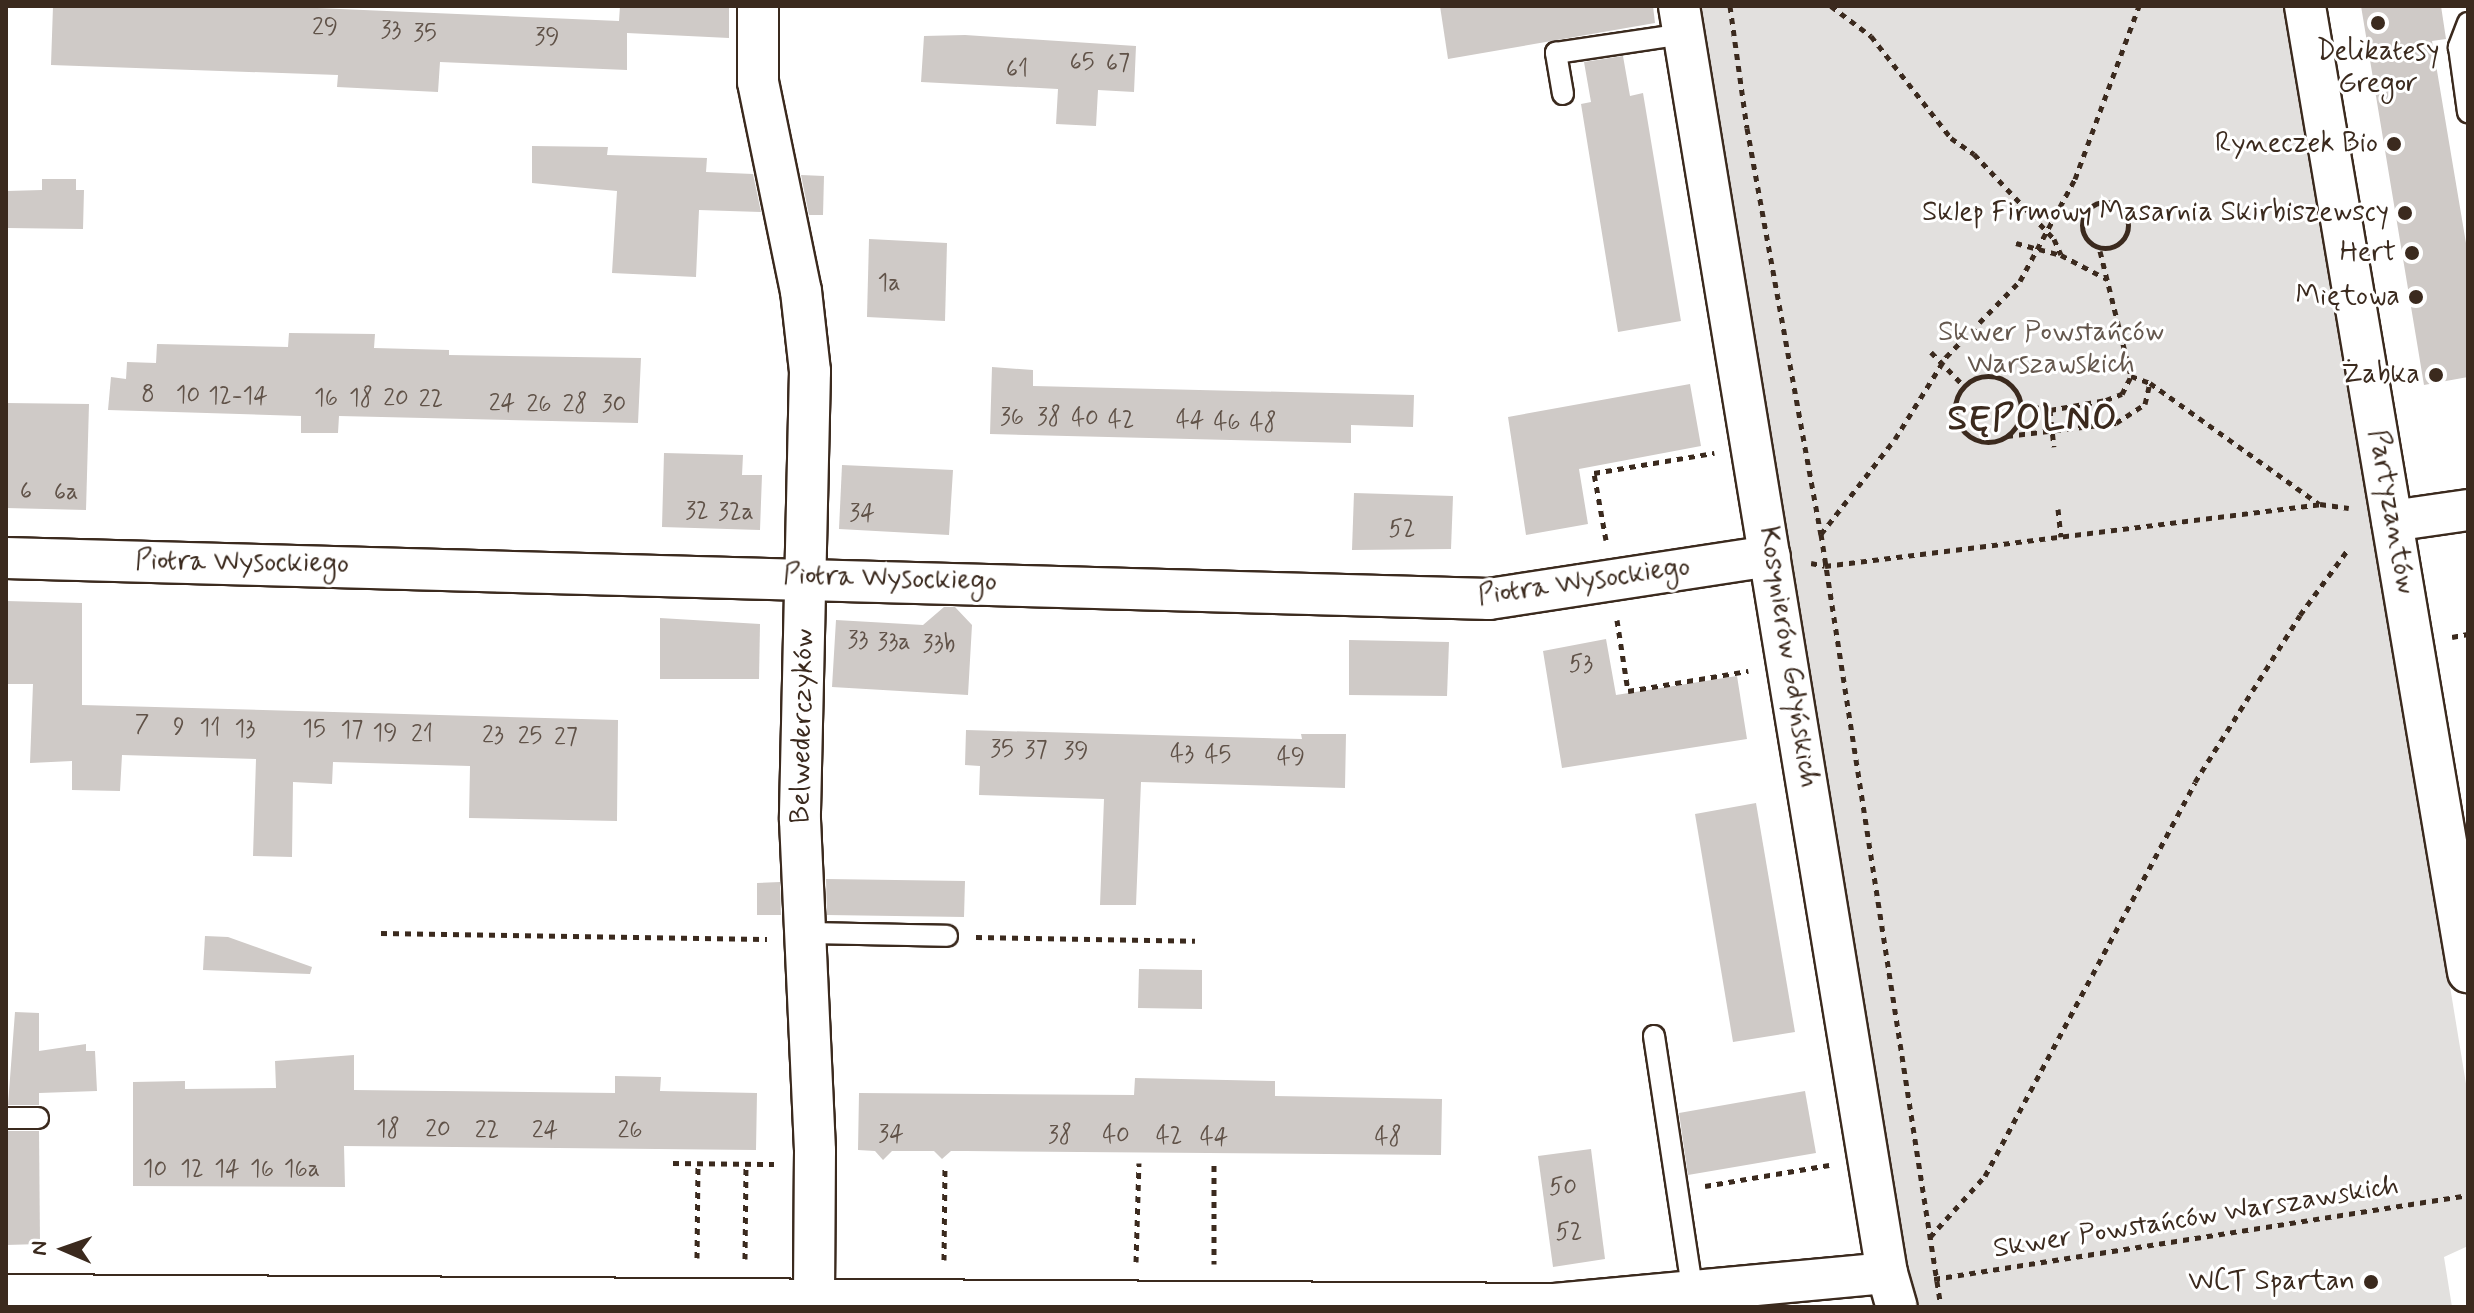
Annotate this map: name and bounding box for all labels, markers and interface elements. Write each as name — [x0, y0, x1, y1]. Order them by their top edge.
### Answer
house number: 29 — [312, 14, 338, 42]
marker: Delikatesy Gregor — [2369, 14, 2387, 32]
house number: 33 — [381, 17, 401, 45]
house number: 35 — [413, 20, 437, 48]
house number: 39 — [534, 24, 560, 52]
place label: Delikatesy Gregor — [2316, 35, 2440, 101]
house number: 65 — [1069, 49, 1095, 77]
house number: 67 — [1106, 50, 1130, 78]
house number: 61 — [1006, 56, 1028, 84]
place label: Ryneczek Bio — [2216, 127, 2378, 161]
marker: Ryneczek Bio — [2385, 135, 2403, 153]
place label: Sklep Firmowy Masarnia Skirbiszewscy — [1916, 196, 2389, 230]
marker: Sklep Firmowy Masarnia Skirbiszewscy — [2396, 204, 2414, 222]
place label: Hert — [2340, 236, 2396, 270]
marker: Hert — [2403, 244, 2421, 262]
house number: 1a — [877, 270, 901, 298]
place label: Miętowa — [2296, 280, 2400, 314]
marker: Miętowa — [2407, 288, 2425, 306]
park label: Skwer Powstańców Warszawskich — [1941, 316, 2161, 382]
place label: Żabka — [2341, 358, 2420, 392]
marker: Żabka — [2427, 366, 2445, 384]
house number: 8 — [141, 381, 155, 409]
house number: 10 — [176, 382, 200, 410]
house number: 12-14 — [208, 383, 268, 411]
house number: 16 — [314, 385, 338, 413]
house number: 18 — [349, 385, 373, 413]
house number: 20 — [383, 385, 409, 413]
house number: 22 — [419, 386, 443, 414]
house number: 24 — [489, 390, 515, 418]
house number: 26 — [526, 391, 552, 419]
house number: 28 — [563, 391, 587, 419]
house number: 30 — [602, 391, 626, 419]
district label: SĘPOLNO — [1950, 398, 2116, 442]
house number: 36 — [1000, 404, 1024, 432]
house number: 38 — [1037, 404, 1061, 432]
house number: 40 — [1071, 405, 1099, 433]
house number: 42 — [1108, 407, 1134, 435]
house number: 44 — [1176, 407, 1204, 435]
house number: 46 — [1213, 409, 1241, 437]
house number: 48 — [1249, 410, 1277, 438]
street label: Partyzantów — [2360, 427, 2422, 597]
house number: 6 — [20, 478, 32, 506]
house number: 6a — [54, 479, 78, 507]
house number: 32 — [685, 498, 709, 526]
house number: 32a — [718, 499, 754, 527]
house number: 34 — [849, 500, 875, 528]
house number: 52 — [1388, 516, 1416, 544]
street label: Kosynierów Gdyńskich — [1751, 525, 1825, 789]
street label: Piotra Wysockiego — [135, 544, 349, 582]
street label: Piotra Wysockiego — [1476, 550, 1692, 614]
street label: Piotra Wysockiego — [783, 558, 997, 600]
house number: 33 — [848, 627, 868, 655]
street label: Belwederczyków — [785, 628, 821, 824]
house number: 33a — [877, 629, 911, 657]
house number: 33b — [923, 631, 955, 659]
house number: 53 — [1569, 651, 1593, 679]
house number: 7 — [135, 711, 149, 739]
house number: 9 — [173, 714, 185, 742]
house number: 11 — [199, 715, 221, 743]
house number: 13 — [235, 716, 255, 744]
house number: 15 — [302, 716, 326, 744]
house number: 17 — [341, 717, 363, 745]
house number: 19 — [372, 720, 398, 748]
house number: 21 — [411, 721, 433, 749]
house number: 23 — [482, 722, 504, 750]
house number: 25 — [518, 723, 542, 751]
house number: 27 — [554, 724, 578, 752]
house number: 35 — [990, 736, 1014, 764]
house number: 37 — [1025, 737, 1047, 765]
house number: 39 — [1063, 738, 1089, 766]
house number: 43 — [1170, 741, 1194, 769]
house number: 45 — [1205, 742, 1231, 770]
house number: 49 — [1277, 744, 1305, 772]
house number: 18 — [376, 1116, 400, 1144]
house number: 20 — [425, 1116, 451, 1144]
house number: 22 — [475, 1117, 499, 1145]
house number: 24 — [532, 1117, 558, 1145]
house number: 26 — [617, 1117, 643, 1145]
house number: 34 — [878, 1121, 904, 1149]
house number: 38 — [1048, 1122, 1072, 1150]
house number: 40 — [1102, 1122, 1130, 1150]
house number: 42 — [1156, 1123, 1182, 1151]
house number: 44 — [1200, 1124, 1228, 1152]
house number: 48 — [1374, 1124, 1402, 1152]
house number: 10 — [143, 1156, 167, 1184]
house number: 12 — [180, 1156, 204, 1184]
house number: 14 — [214, 1156, 240, 1184]
house number: 16 — [250, 1156, 274, 1184]
house number: 16a — [284, 1156, 320, 1184]
street label: Skwer Powstańców Warszawskich — [1998, 1171, 2394, 1265]
house number: 50 — [1549, 1174, 1577, 1202]
north arrow — [24, 1209, 104, 1289]
house number: 52 — [1555, 1219, 1583, 1247]
text: N — [26, 1240, 54, 1256]
place label: WCT Spartan — [2188, 1265, 2355, 1299]
marker: WCT Spartan — [2362, 1273, 2380, 1291]

